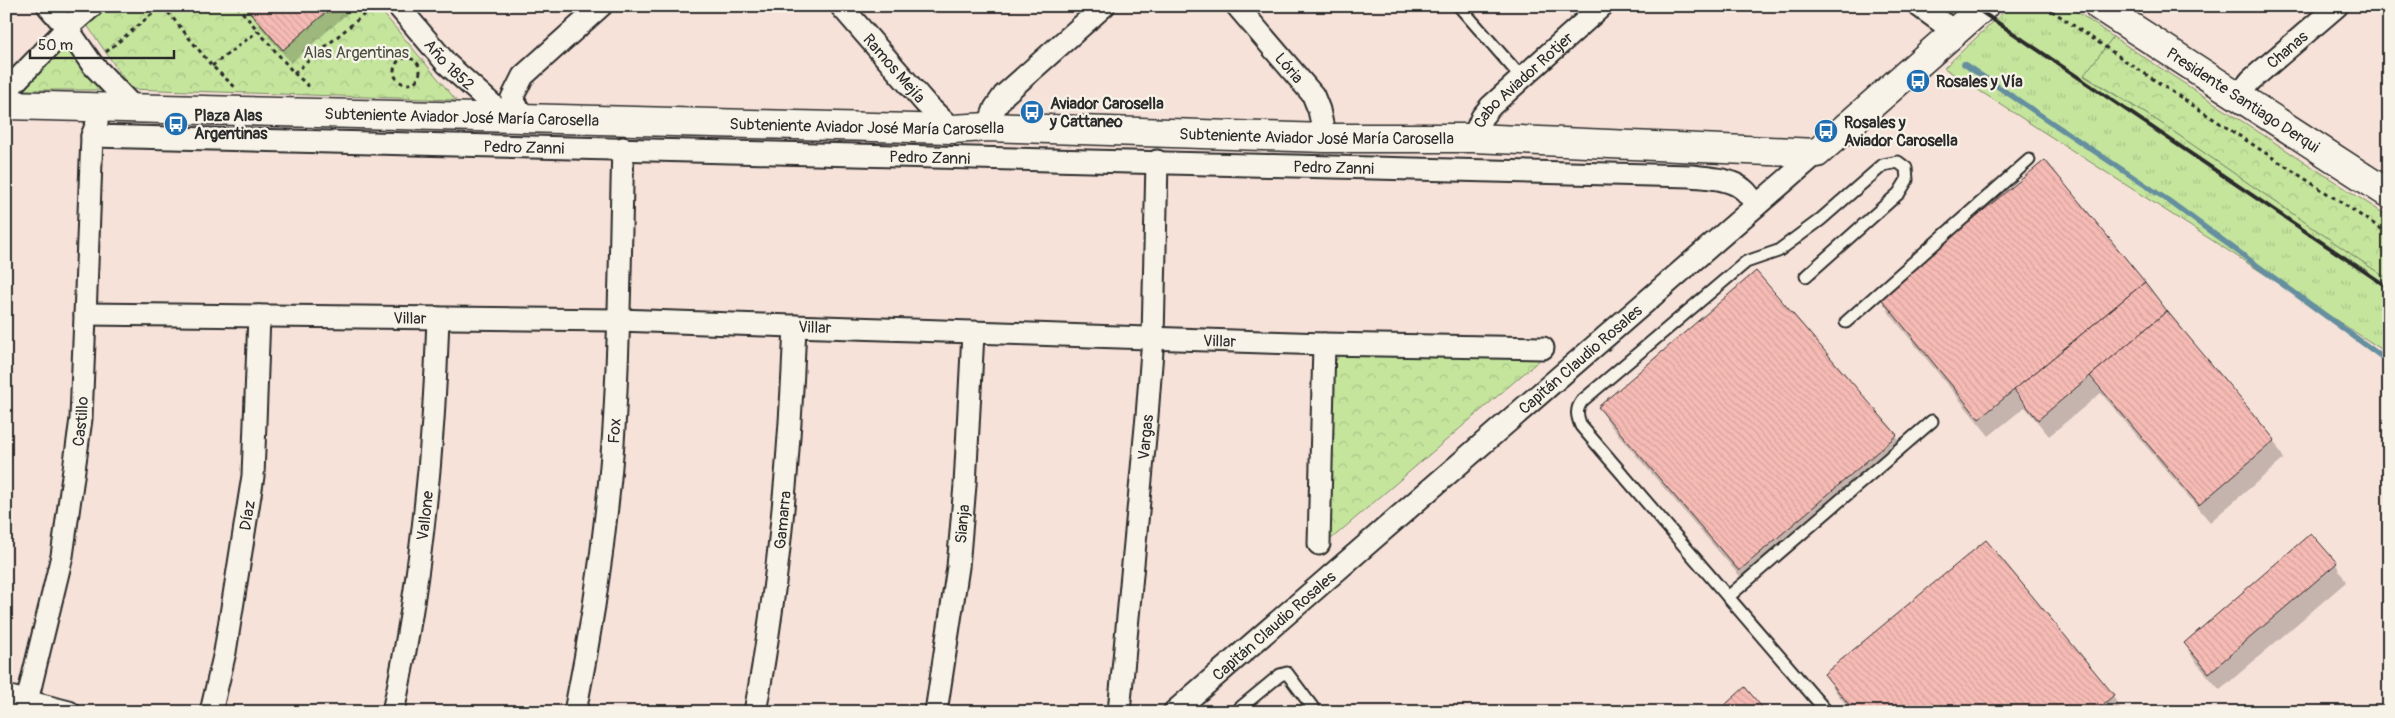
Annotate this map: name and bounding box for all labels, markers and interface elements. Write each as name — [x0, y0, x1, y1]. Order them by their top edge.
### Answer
street label: Chanas — [2263, 27, 2312, 73]
scale bar — [30, 28, 174, 60]
street label: Cabo Aviador Rotjer — [1470, 28, 1578, 131]
street label: Ramos Mejía — [858, 30, 929, 107]
street label: Año 1852 — [419, 35, 478, 95]
text: 50 m — [38, 36, 73, 55]
park label: Alas Argentinas — [303, 43, 409, 63]
street label: Presidente Santiago Derqui — [2163, 44, 2323, 157]
street label: Lória — [1270, 49, 1307, 88]
bus stop icon: Rosales y Vía — [1905, 68, 1931, 94]
place label: Rosales y Vía — [1936, 72, 2023, 92]
place label: Aviador Carosella y Cattaneo — [1049, 94, 1164, 132]
bus stop icon: Aviador Carosella y Cattaneo — [1019, 99, 1045, 125]
street label: Subteniente Aviador José María Carosella — [324, 104, 599, 131]
place label: Plaza Alas Argentinas — [194, 106, 268, 144]
bus stop icon: Plaza Alas Argentinas — [163, 111, 189, 137]
place label: Rosales y Aviador Carosella — [1844, 113, 1958, 151]
street label: Subteniente Aviador José María Carosella — [729, 114, 1004, 140]
bus stop icon: Rosales y Aviador Carosella — [1813, 118, 1839, 144]
street label: Subteniente Aviador José María Carosella — [1179, 124, 1454, 149]
street label: Pedro Zanni — [483, 137, 565, 159]
street label: Pedro Zanni — [889, 147, 971, 169]
street label: Pedro Zanni — [1293, 157, 1374, 179]
street label: Capitán Claudio Rosales — [1515, 301, 1647, 419]
street label: Villar — [393, 308, 427, 329]
street label: Villar — [798, 317, 832, 338]
street label: Villar — [1203, 331, 1237, 352]
street label: Castillo — [68, 396, 93, 448]
street label: Vargas — [1134, 414, 1158, 461]
street label: Fox — [604, 418, 626, 444]
street label: Vallone — [413, 490, 438, 542]
street label: Gamarra — [770, 490, 796, 550]
street label: Díaz — [235, 499, 260, 532]
street label: Sianja — [951, 503, 974, 544]
street label: Capitán Claudio Rosales — [1208, 567, 1340, 685]

